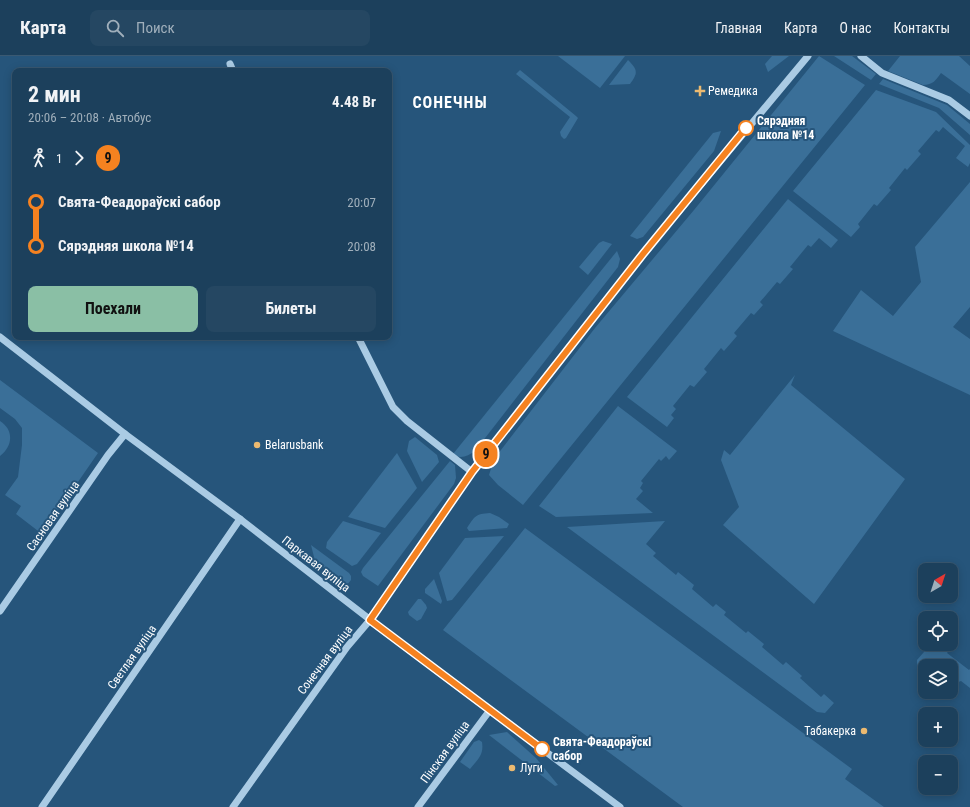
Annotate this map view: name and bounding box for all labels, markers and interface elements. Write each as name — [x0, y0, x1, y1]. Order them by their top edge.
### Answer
search box — [90, 10, 370, 46]
text: Карта — [20, 16, 66, 39]
icon: search — [104, 17, 126, 39]
text: Поиск — [136, 19, 175, 37]
text: Главная — [715, 20, 762, 36]
text: Карта — [784, 20, 817, 36]
text: О нас — [839, 20, 871, 36]
text: Контакты — [893, 20, 950, 36]
text: 2 мин — [28, 82, 81, 107]
place label: Ремедика — [708, 84, 758, 98]
marker: Ремедика — [695, 86, 705, 96]
text: 4.48 Br — [332, 93, 376, 111]
district label: СОНЕЧНЫ — [412, 93, 488, 112]
text: 20:06 – 20:08 · Автобус — [28, 110, 151, 125]
place label: Сярэдняя школа №14 — [757, 114, 814, 142]
marker: Сярэдняя школа №14 — [738, 120, 754, 136]
icon: walk — [28, 147, 50, 169]
icon: forward — [68, 147, 90, 169]
text: 9 — [104, 150, 112, 166]
text: 1 — [56, 151, 62, 166]
text: Свята-Феадораўскі сабор — [58, 193, 221, 211]
text: 20:07 — [347, 195, 376, 210]
text: Сярэдняя школа №14 — [58, 237, 194, 255]
text: 20:08 — [347, 239, 376, 254]
button: Поехали — [28, 286, 198, 332]
button: Билеты — [206, 286, 376, 332]
place label: Belarusbank — [265, 438, 324, 452]
marker: Belarusbank — [252, 440, 262, 450]
line badge: 9 — [473, 441, 499, 467]
text: 9 — [482, 446, 490, 462]
street label: Сасновая вуліца — [24, 478, 82, 554]
street label: Паркавая вуліца — [279, 533, 353, 595]
north arrow — [918, 563, 958, 603]
map controls — [918, 563, 958, 795]
button: locate — [918, 611, 958, 651]
street label: Светлая вуліца — [105, 622, 159, 692]
street label: Сонечная вуліца — [295, 623, 356, 697]
button: layers — [918, 659, 958, 699]
button: + — [918, 707, 958, 747]
street label: Пінская вуліца — [418, 718, 472, 786]
place label: Табакерка — [804, 724, 856, 738]
marker: Табакерка — [859, 726, 869, 736]
place label: Свята-Феадораўскі сабор — [553, 735, 651, 763]
marker: Свята-Феадораўскі сабор — [534, 741, 550, 757]
button: − — [918, 755, 958, 795]
place label: Луги — [520, 761, 543, 775]
marker: Луги — [507, 763, 517, 773]

